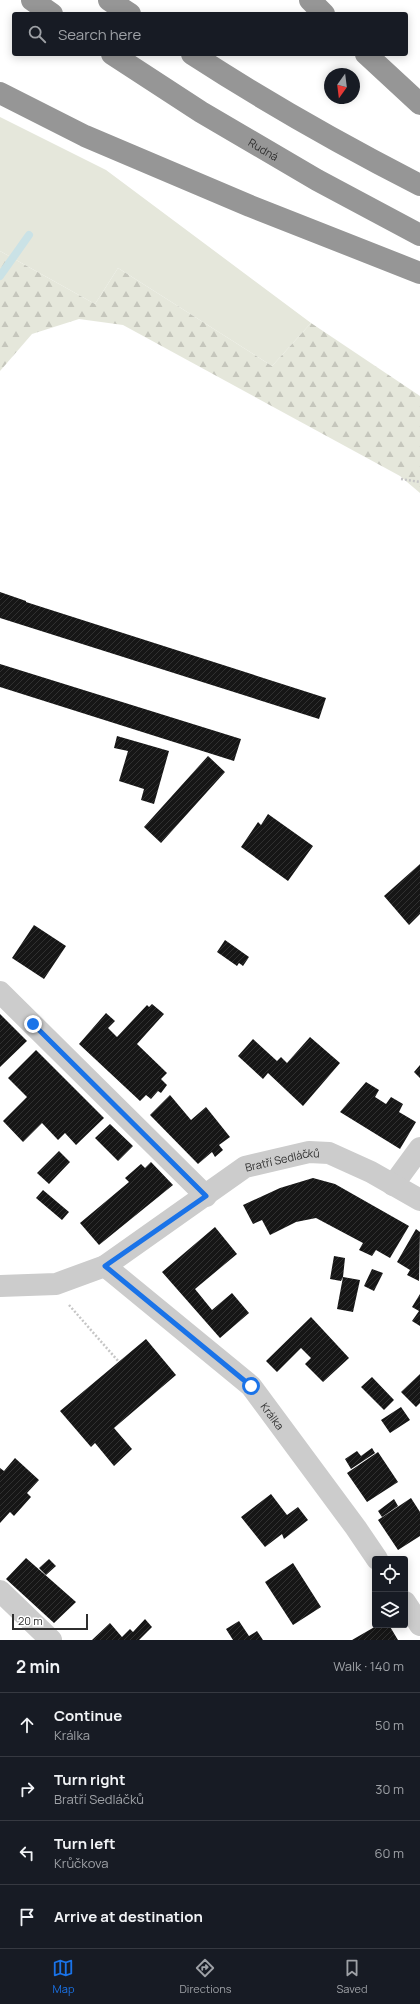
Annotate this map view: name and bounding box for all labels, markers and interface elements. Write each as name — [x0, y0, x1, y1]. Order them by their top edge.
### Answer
search box — [12, 12, 408, 56]
icon: search — [26, 23, 48, 45]
text: Search here — [58, 24, 141, 45]
north arrow — [324, 68, 360, 104]
street label: Rudná — [246, 134, 282, 164]
route end — [24, 1015, 42, 1033]
street label: Bratří Sedláčků — [243, 1144, 320, 1174]
route start — [242, 1377, 260, 1395]
street label: Králka — [258, 1399, 288, 1433]
map controls — [372, 1556, 408, 1628]
button: locate — [372, 1556, 408, 1592]
button: layers — [372, 1592, 408, 1628]
scale bar — [12, 1612, 88, 1631]
text: 20 m — [18, 1613, 43, 1628]
text: 2 min — [16, 1655, 60, 1678]
text: Walk · 140 m — [333, 1657, 404, 1675]
text: Continue — [54, 1705, 122, 1726]
icon: ahead — [16, 1714, 38, 1736]
text: 50 m — [375, 1716, 404, 1734]
text: Králka — [54, 1726, 90, 1744]
text: Turn right — [54, 1769, 125, 1790]
icon: right — [16, 1778, 38, 1800]
text: 30 m — [375, 1780, 404, 1798]
text: Bratří Sedláčků — [54, 1790, 144, 1808]
text: Turn left — [54, 1833, 116, 1854]
icon: left — [16, 1842, 38, 1864]
text: 60 m — [374, 1844, 404, 1862]
text: Krůčkova — [54, 1854, 109, 1872]
icon: arrive — [16, 1906, 38, 1928]
text: Arrive at destination — [54, 1906, 203, 1927]
tab: Map — [52, 1957, 74, 1996]
tab: Directions — [179, 1957, 232, 1996]
tab: Saved — [337, 1957, 368, 1996]

